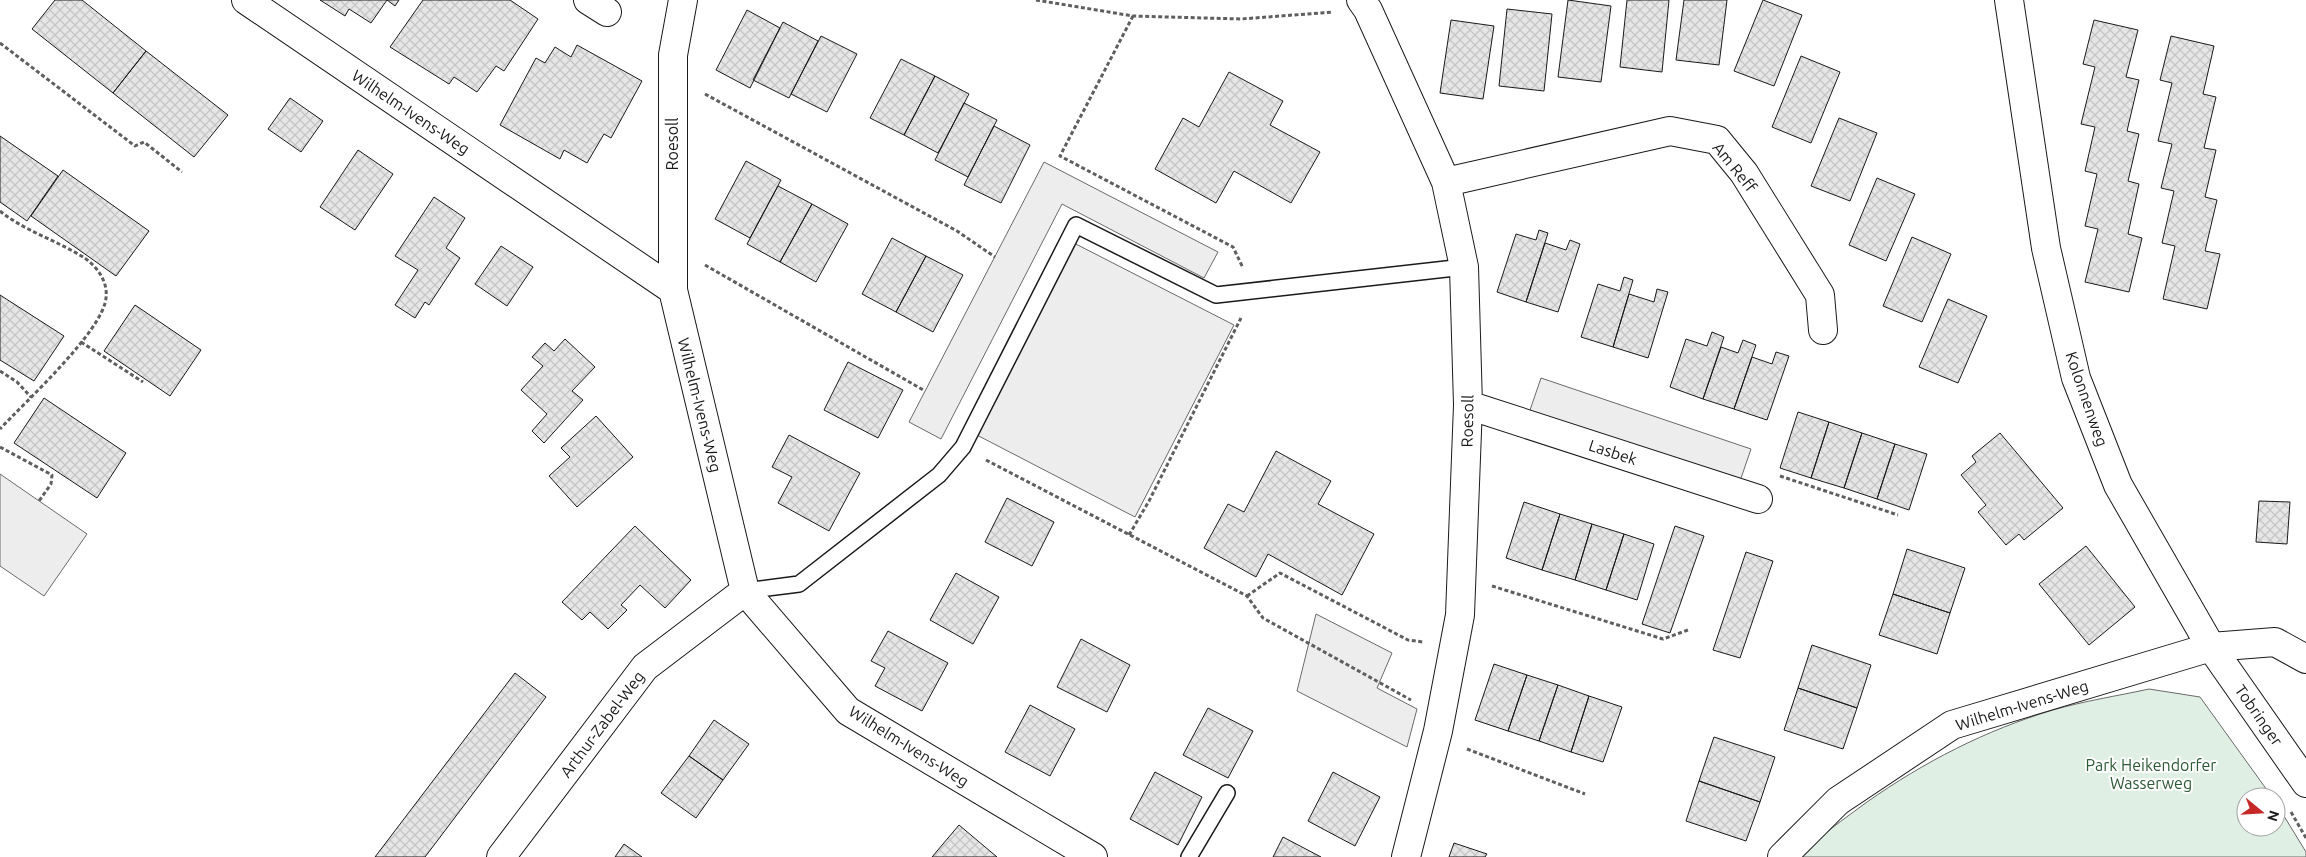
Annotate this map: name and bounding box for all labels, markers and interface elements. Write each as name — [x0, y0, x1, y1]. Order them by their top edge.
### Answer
street label: Wilhelm-Ivens-Weg — [349, 66, 473, 158]
street label: Roesoll — [663, 118, 681, 170]
street label: Am Reff — [1709, 138, 1761, 196]
street label: Wilhelm-Ivens-Weg — [675, 336, 725, 474]
street label: Kolonnenweg — [2062, 349, 2112, 449]
street label: Roesoll — [1458, 394, 1476, 448]
street label: Lasbek — [1587, 436, 1639, 468]
street label: Arthur-Zabel-Weg — [556, 667, 648, 781]
street label: Wilhelm-Ivens-Weg — [1953, 676, 2091, 734]
street label: Tobringer — [2232, 681, 2286, 749]
street label: Wilhelm-Ivens-Weg — [846, 702, 972, 790]
park label: Park Heikendorfer Wasserweg — [2086, 756, 2216, 792]
north arrow — [2236, 787, 2286, 837]
text: N — [2264, 809, 2283, 823]

